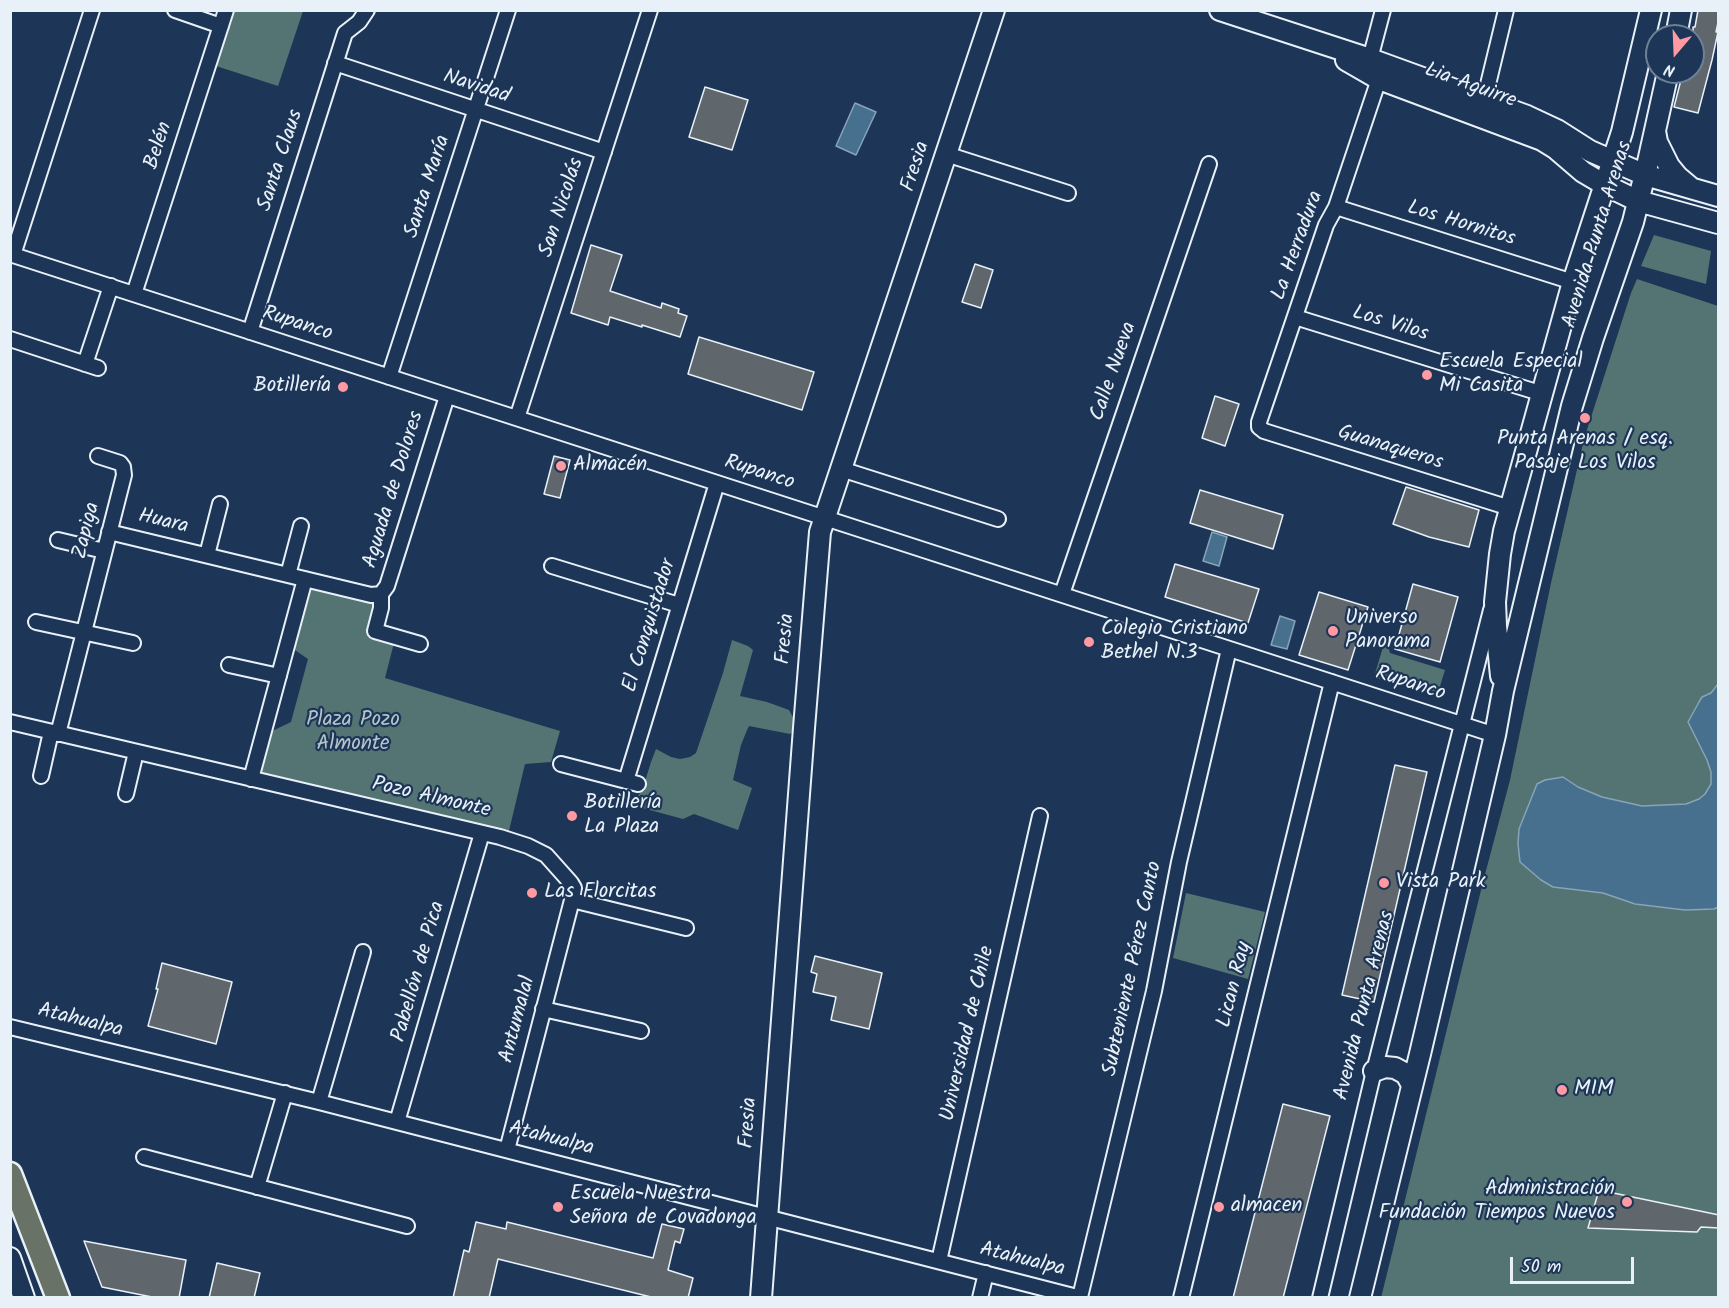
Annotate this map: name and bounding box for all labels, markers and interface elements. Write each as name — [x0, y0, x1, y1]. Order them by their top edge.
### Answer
north arrow — [1645, 24, 1705, 84]
text: N — [1661, 56, 1678, 83]
street label: Lia Aguirre — [1421, 59, 1519, 115]
street label: Navidad — [439, 65, 513, 111]
street label: Santa Claus — [254, 107, 310, 215]
street label: Belén — [141, 119, 179, 173]
street label: Santa María — [401, 132, 457, 242]
street label: Avenida Punta Arenas — [1559, 138, 1639, 332]
street label: Fresia — [897, 139, 937, 195]
street label: San Nicolás — [535, 155, 591, 261]
street label: La Herradura — [1268, 188, 1330, 304]
street label: Los Hornitos — [1404, 197, 1518, 253]
street label: Rupanco — [259, 302, 335, 348]
street label: Los Vilos — [1349, 302, 1431, 348]
street label: Calle Nueva — [1086, 319, 1144, 425]
place label: Escuela Especial Mi Casita — [1439, 350, 1583, 400]
marker: Escuela Especial Mi Casita — [1420, 368, 1434, 382]
place label: Botillería — [253, 374, 331, 400]
marker: Botillería — [336, 380, 350, 394]
street label: Aguada de Dolores — [359, 408, 431, 572]
marker: Punta Arenas / esq. Pasaje Los Vilos — [1578, 411, 1592, 425]
street label: Guanaqueros — [1334, 421, 1446, 477]
place label: Punta Arenas / esq. Pasaje Los Vilos — [1497, 427, 1673, 477]
street label: Rupanco — [721, 451, 797, 497]
place label: Almacén — [573, 453, 647, 479]
marker: Almacén — [554, 459, 568, 473]
street label: Zapiga — [69, 500, 107, 562]
street label: Huara — [135, 505, 191, 541]
street label: El Conquistador — [619, 556, 683, 696]
place label: Universo Panorama — [1345, 606, 1430, 656]
street label: Fresia — [772, 612, 802, 666]
place label: Colegio Cristiano Bethel N.3 — [1101, 617, 1248, 667]
marker: Universo Panorama — [1326, 624, 1340, 638]
marker: Colegio Cristiano Bethel N.3 — [1082, 635, 1096, 649]
street label: Rupanco — [1372, 662, 1448, 708]
park label: Plaza Pozo Almonte — [306, 708, 400, 758]
street label: Pozo Almonte — [369, 773, 493, 825]
place label: Botillería La Plaza — [584, 791, 662, 841]
marker: Botillería La Plaza — [565, 809, 579, 823]
street label: Subteniente Pérez Canto — [1099, 859, 1169, 1079]
place label: Vista Park — [1396, 870, 1486, 896]
marker: Vista Park — [1377, 876, 1391, 890]
place label: Las Florcitas — [544, 880, 657, 906]
marker: Las Florcitas — [525, 886, 539, 900]
street label: Pabellón de Pica — [388, 899, 452, 1045]
street label: Avenida Punta Arenas — [1330, 909, 1402, 1103]
street label: Lican Ray — [1213, 940, 1259, 1030]
street label: Universidad de Chile — [937, 944, 1001, 1124]
street label: Antumalal — [495, 974, 543, 1066]
street label: Atahualpa — [35, 999, 125, 1045]
place label: MIM — [1574, 1077, 1614, 1103]
marker: MIM — [1555, 1083, 1569, 1097]
street label: Fresia — [736, 1097, 764, 1149]
street label: Atahualpa — [506, 1117, 596, 1163]
place label: Administración Fundación Tiempos Nuevos — [1379, 1177, 1615, 1227]
place label: Escuela Nuestra Señora de Covadonga — [570, 1182, 757, 1232]
place label: almacen — [1231, 1194, 1303, 1220]
marker: Administración Fundación Tiempos Nuevos — [1620, 1195, 1634, 1209]
marker: Escuela Nuestra Señora de Covadonga — [551, 1200, 565, 1214]
marker: almacen — [1212, 1200, 1226, 1214]
street label: Atahualpa — [977, 1238, 1067, 1284]
scale bar — [1513, 1245, 1638, 1283]
text: 50 m — [1521, 1253, 1561, 1282]

